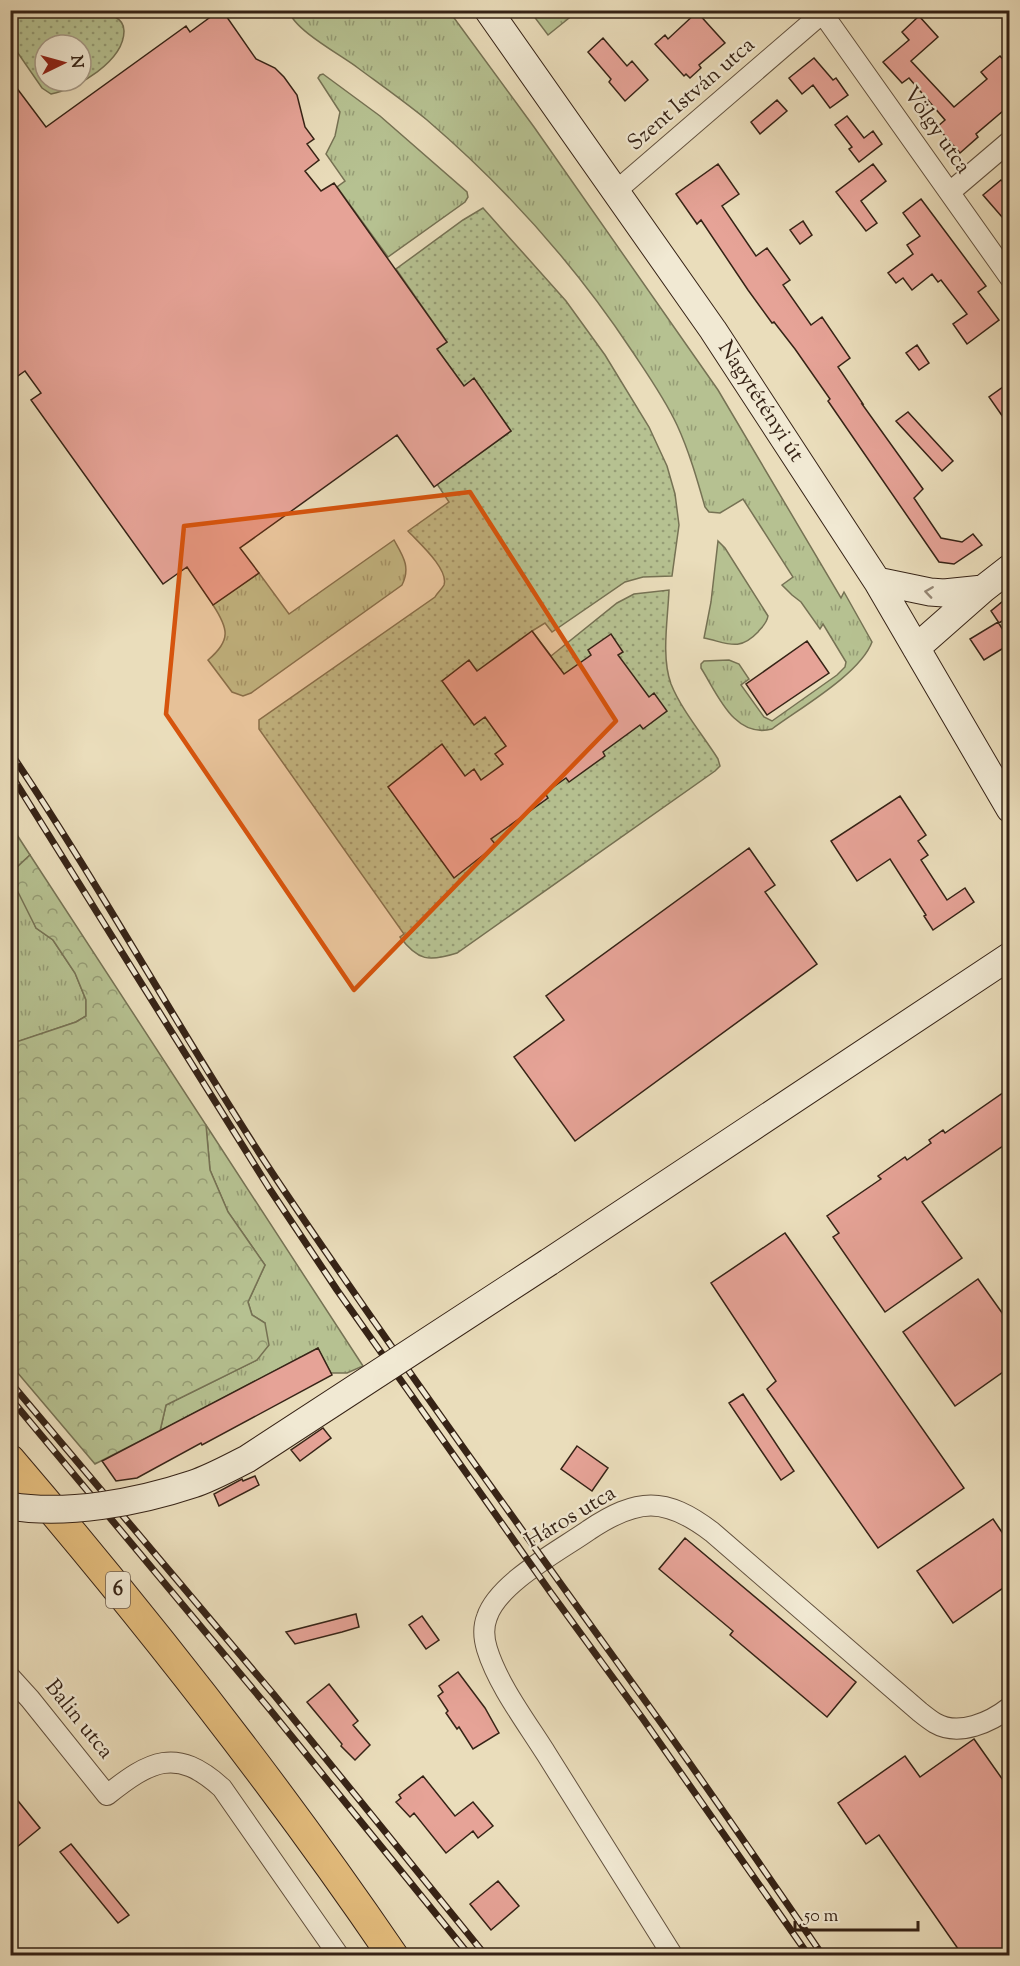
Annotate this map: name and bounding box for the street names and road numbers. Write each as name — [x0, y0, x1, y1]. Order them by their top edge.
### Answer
street label: Szent István utca — [621, 31, 763, 159]
street label: Völgy utca — [894, 81, 978, 181]
street label: Nagytétényi út — [709, 335, 811, 469]
street label: Háros utca — [519, 1478, 623, 1558]
road number: 6 — [106, 1572, 130, 1608]
street label: Balin utca — [36, 1673, 120, 1767]

